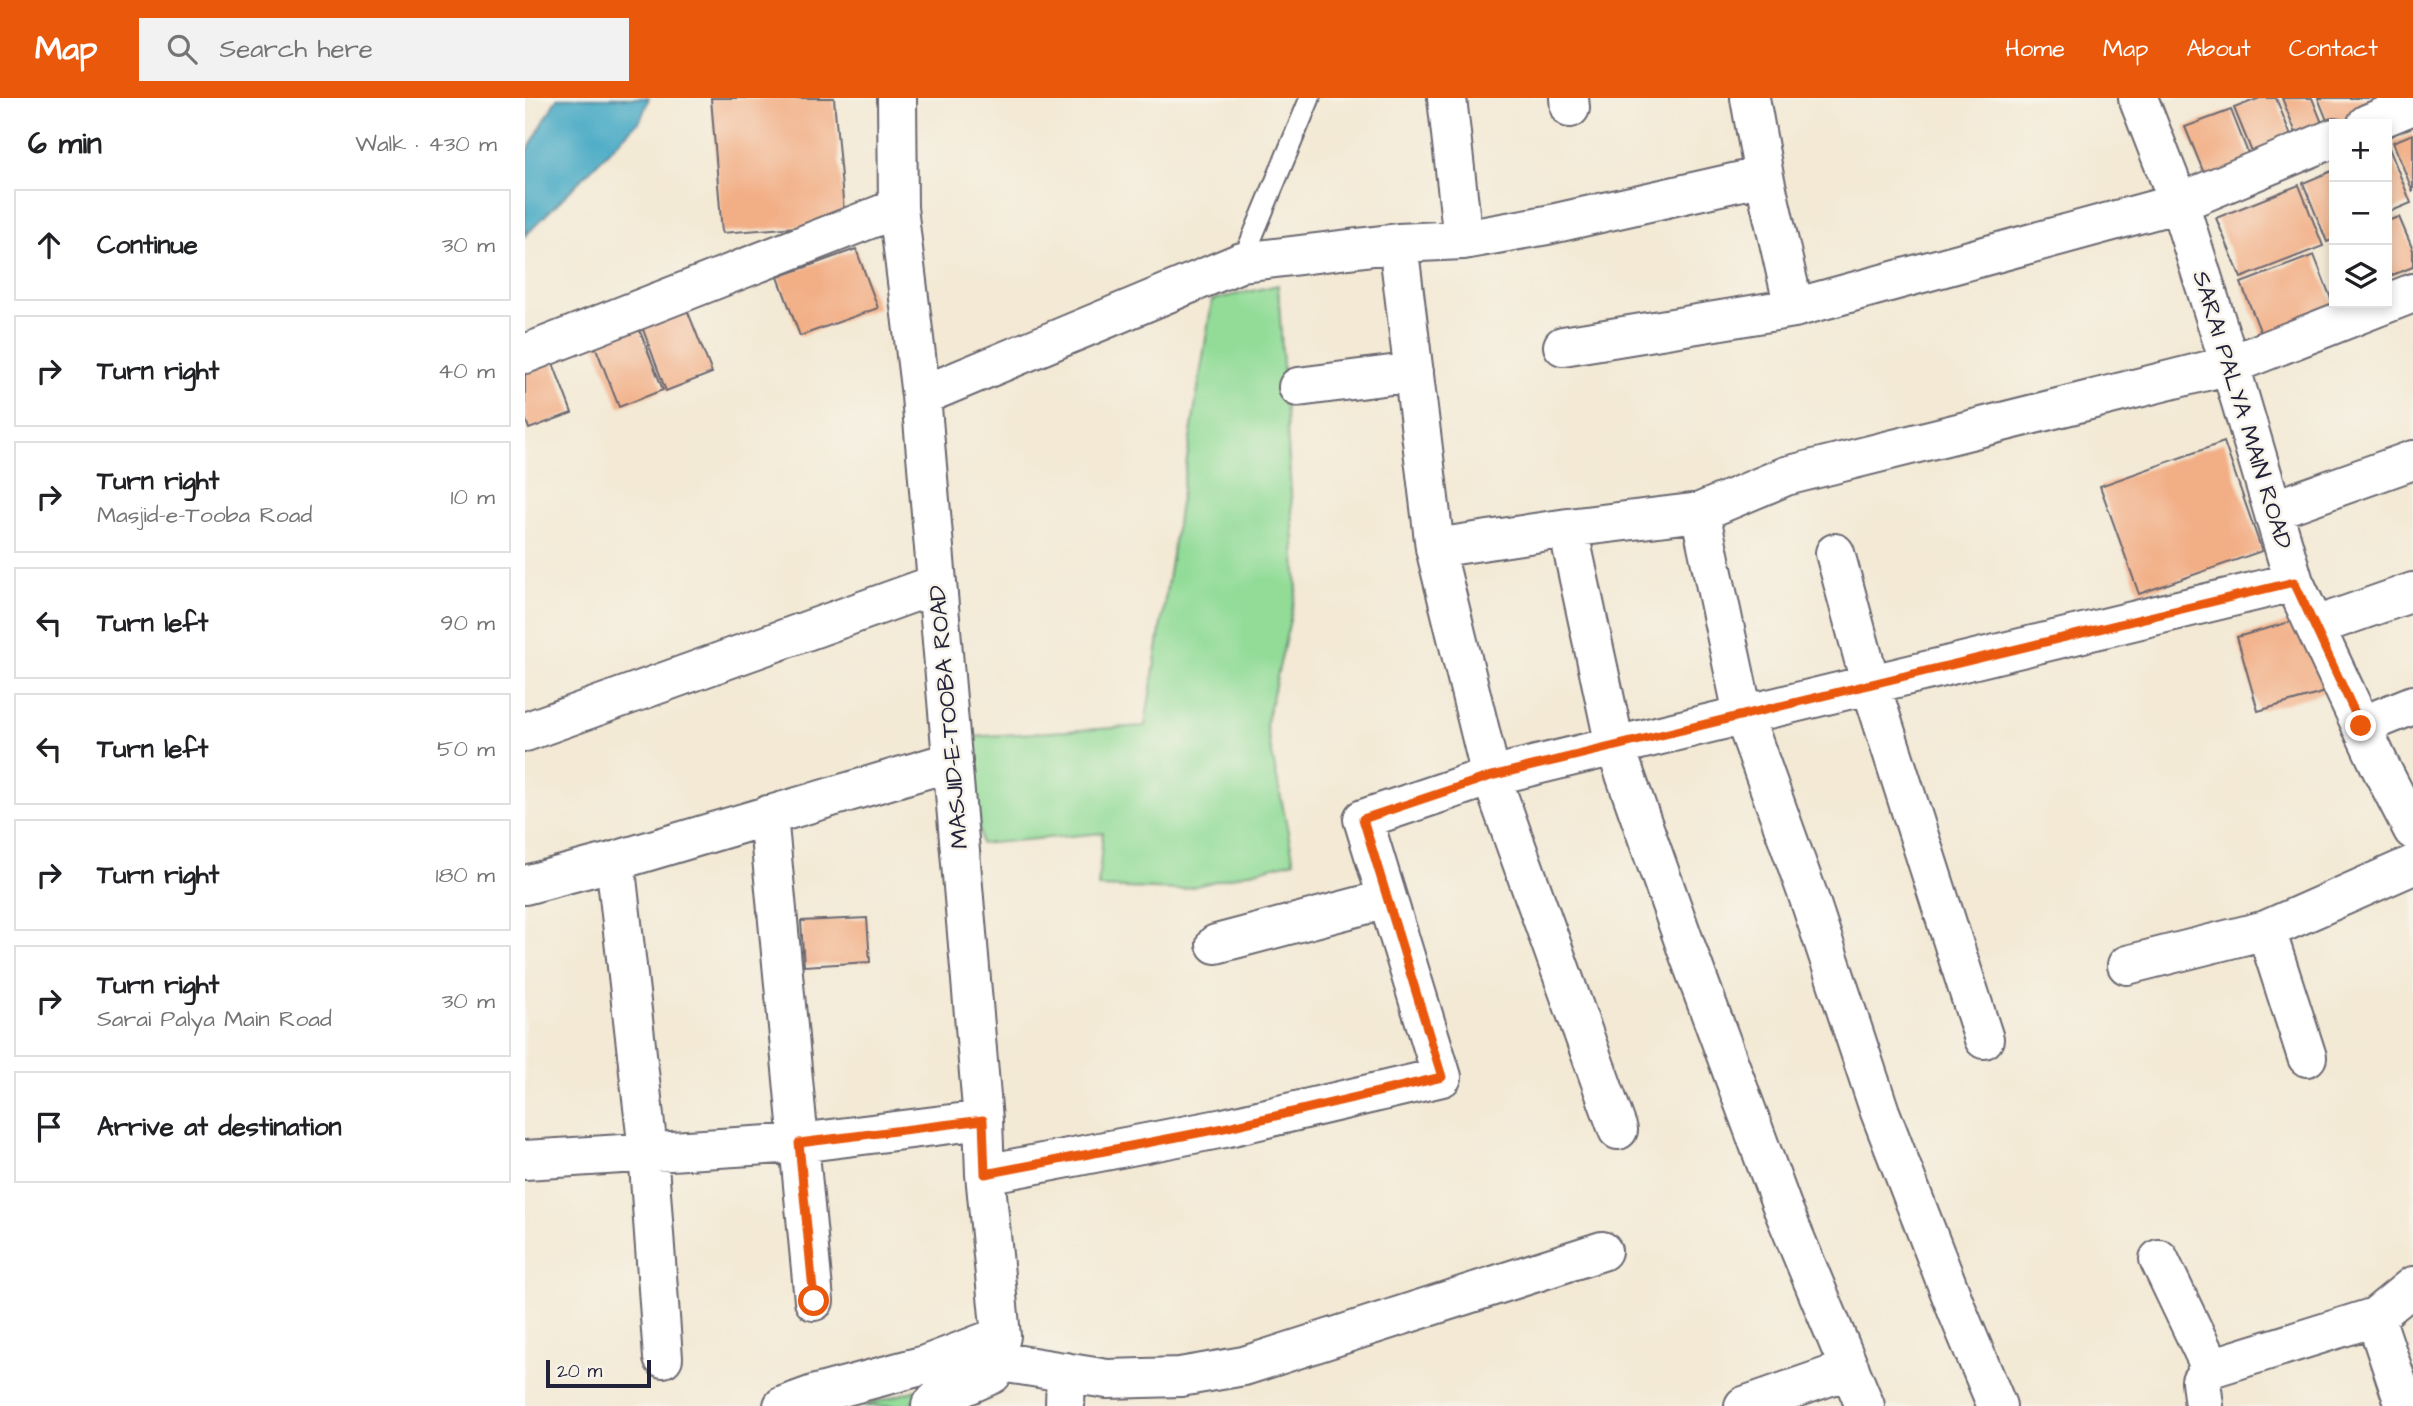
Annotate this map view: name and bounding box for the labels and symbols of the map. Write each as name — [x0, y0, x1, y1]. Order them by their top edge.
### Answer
street label: SARAI PALYA MAIN ROAD — [2183, 267, 2301, 553]
street label: MASJID-E-TOOBA ROAD — [921, 584, 977, 850]
route end — [2345, 710, 2376, 741]
route start — [798, 1285, 829, 1316]
scale bar — [546, 1357, 651, 1389]

